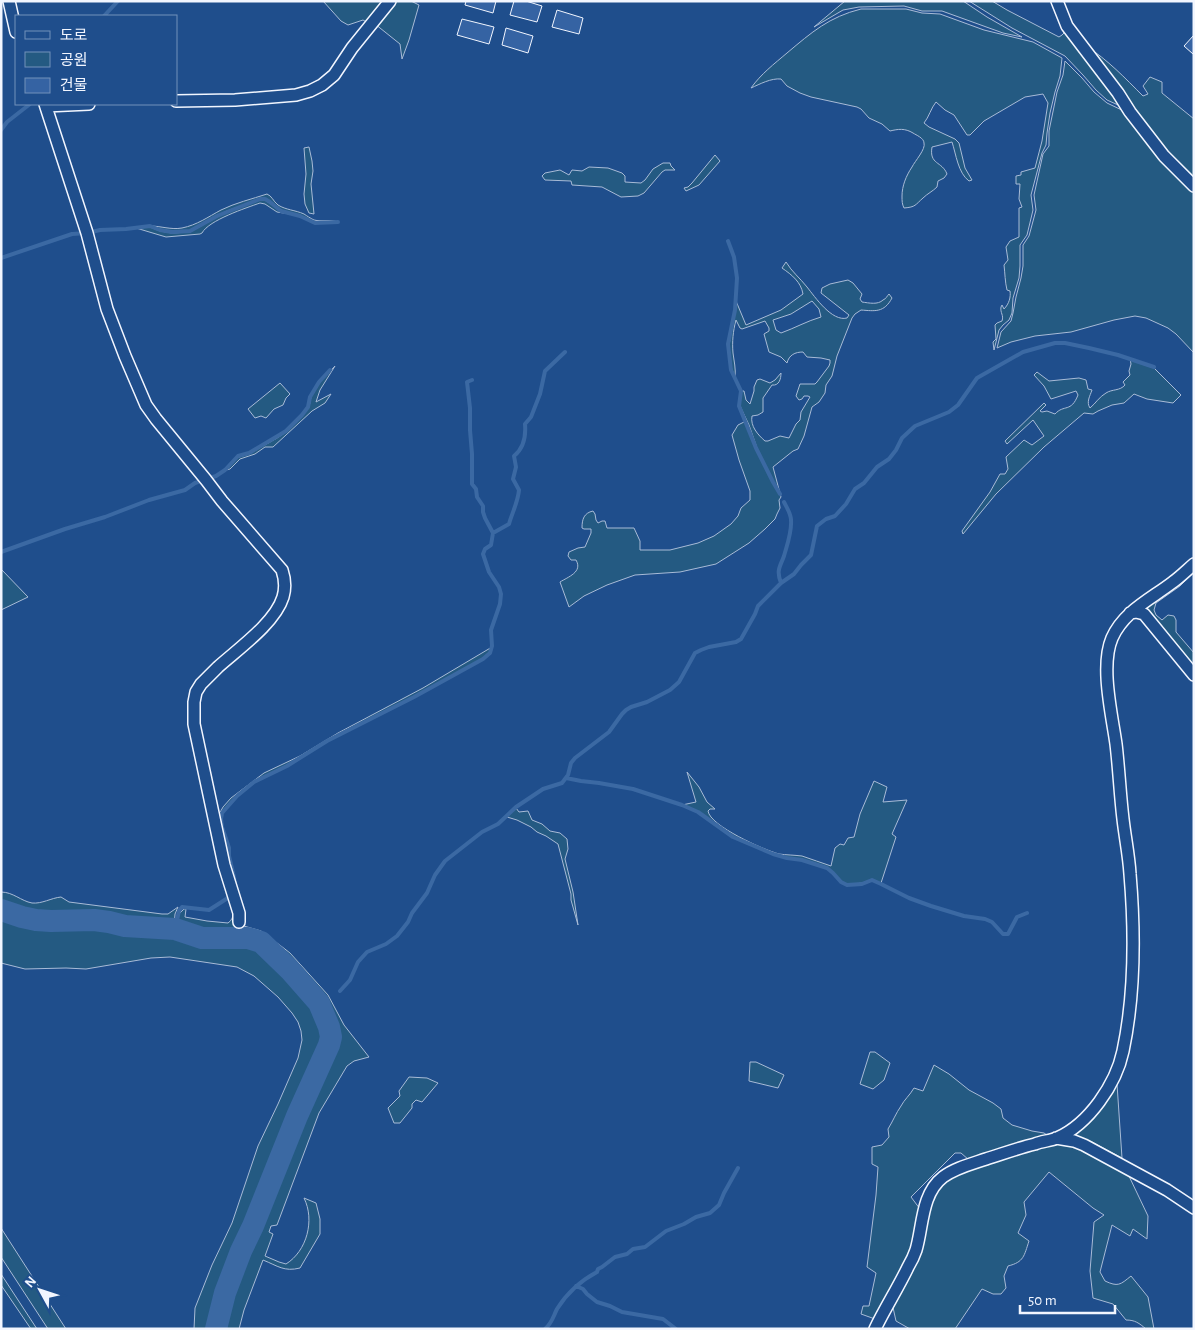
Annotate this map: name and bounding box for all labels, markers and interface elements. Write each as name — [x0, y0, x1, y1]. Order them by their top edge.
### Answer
legend — [15, 15, 178, 105]
text: 도로 — [60, 28, 88, 43]
text: 공원 — [60, 52, 88, 68]
text: 건물 — [60, 77, 88, 93]
north arrow — [15, 1265, 65, 1315]
text: N — [22, 1274, 39, 1291]
scale bar — [1020, 1282, 1115, 1314]
text: 50 m — [1028, 1293, 1057, 1308]

